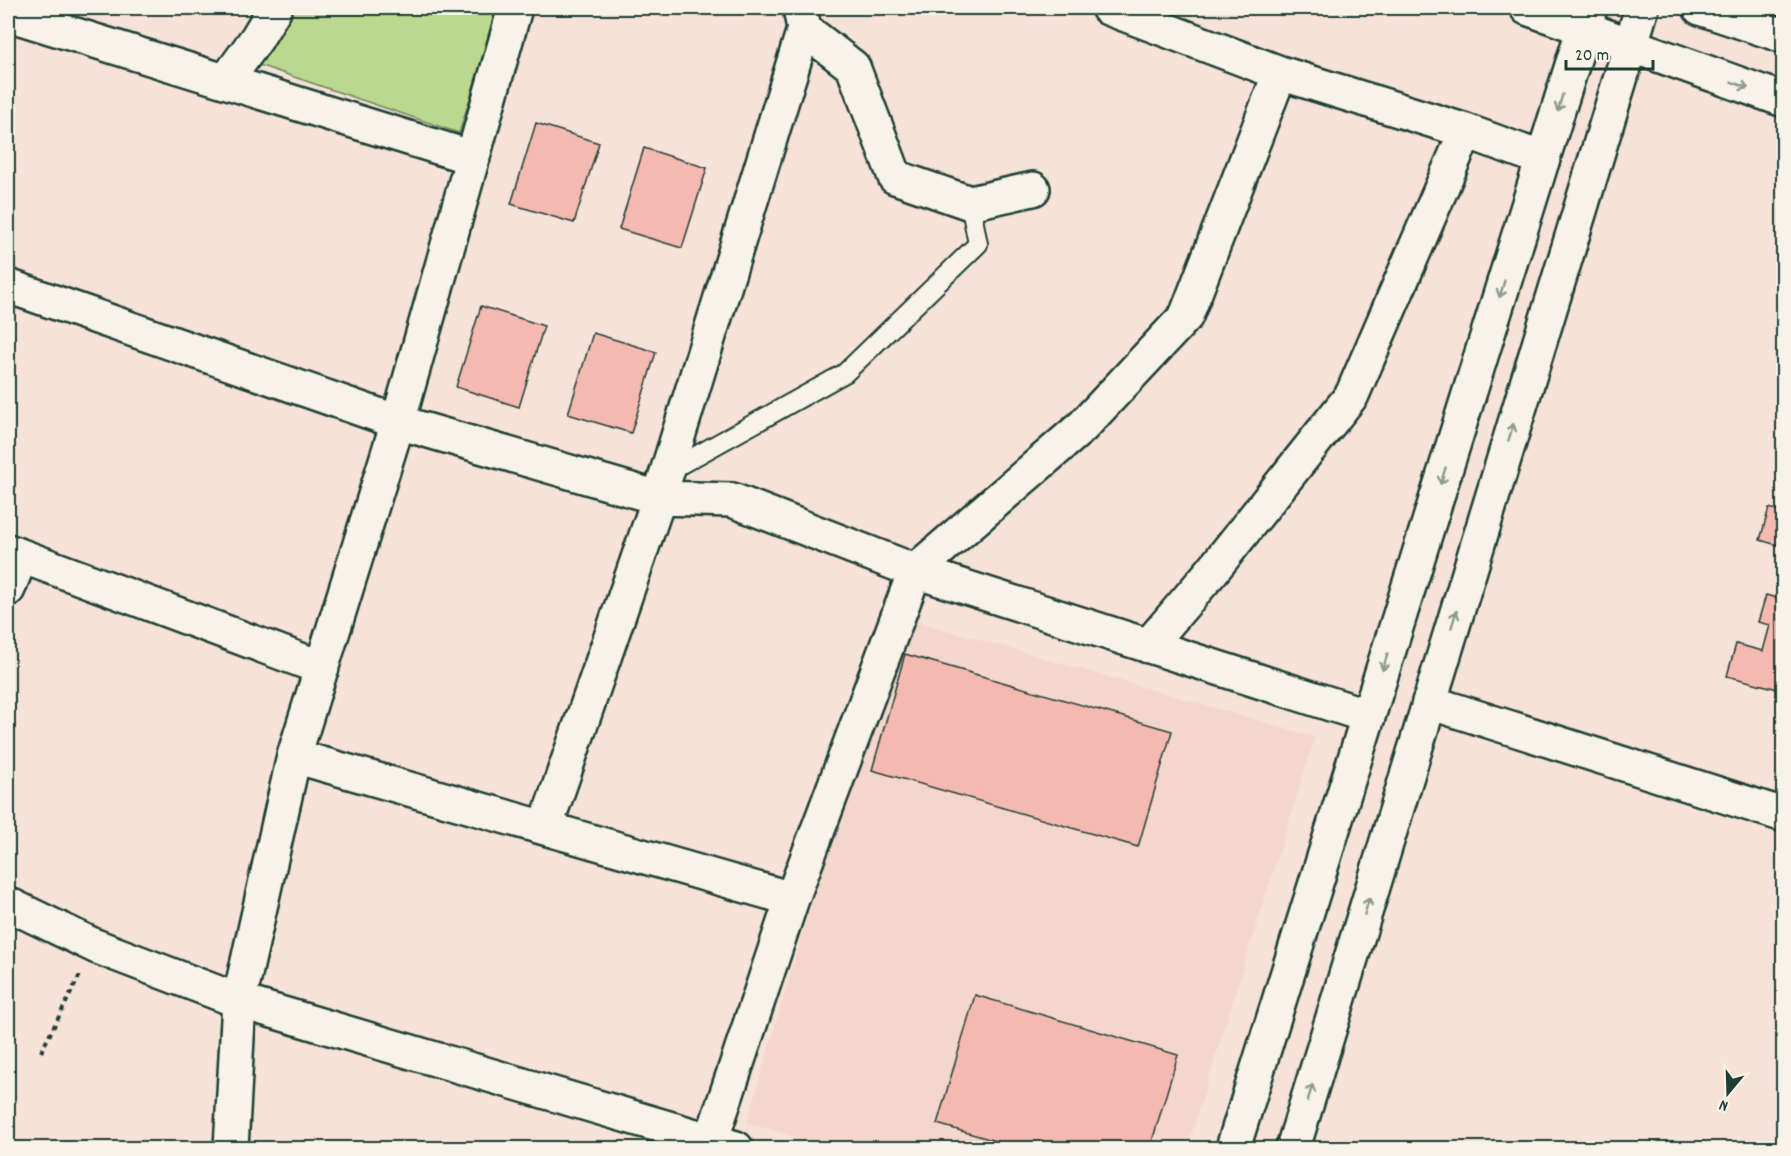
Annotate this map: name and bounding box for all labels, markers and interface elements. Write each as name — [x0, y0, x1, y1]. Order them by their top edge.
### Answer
scale bar — [1566, 33, 1653, 71]
text: 20 m — [1575, 44, 1609, 69]
one-way arrow — [1731, 80, 1749, 91]
one-way arrow — [1554, 93, 1565, 112]
one-way arrow — [1496, 279, 1507, 298]
one-way arrow — [1506, 423, 1517, 442]
one-way arrow — [1437, 466, 1448, 485]
one-way arrow — [1449, 610, 1460, 629]
one-way arrow — [1379, 652, 1390, 671]
one-way arrow — [1362, 897, 1373, 916]
north arrow — [1698, 1063, 1758, 1123]
one-way arrow — [1305, 1083, 1316, 1102]
text: N — [1716, 1093, 1731, 1117]

